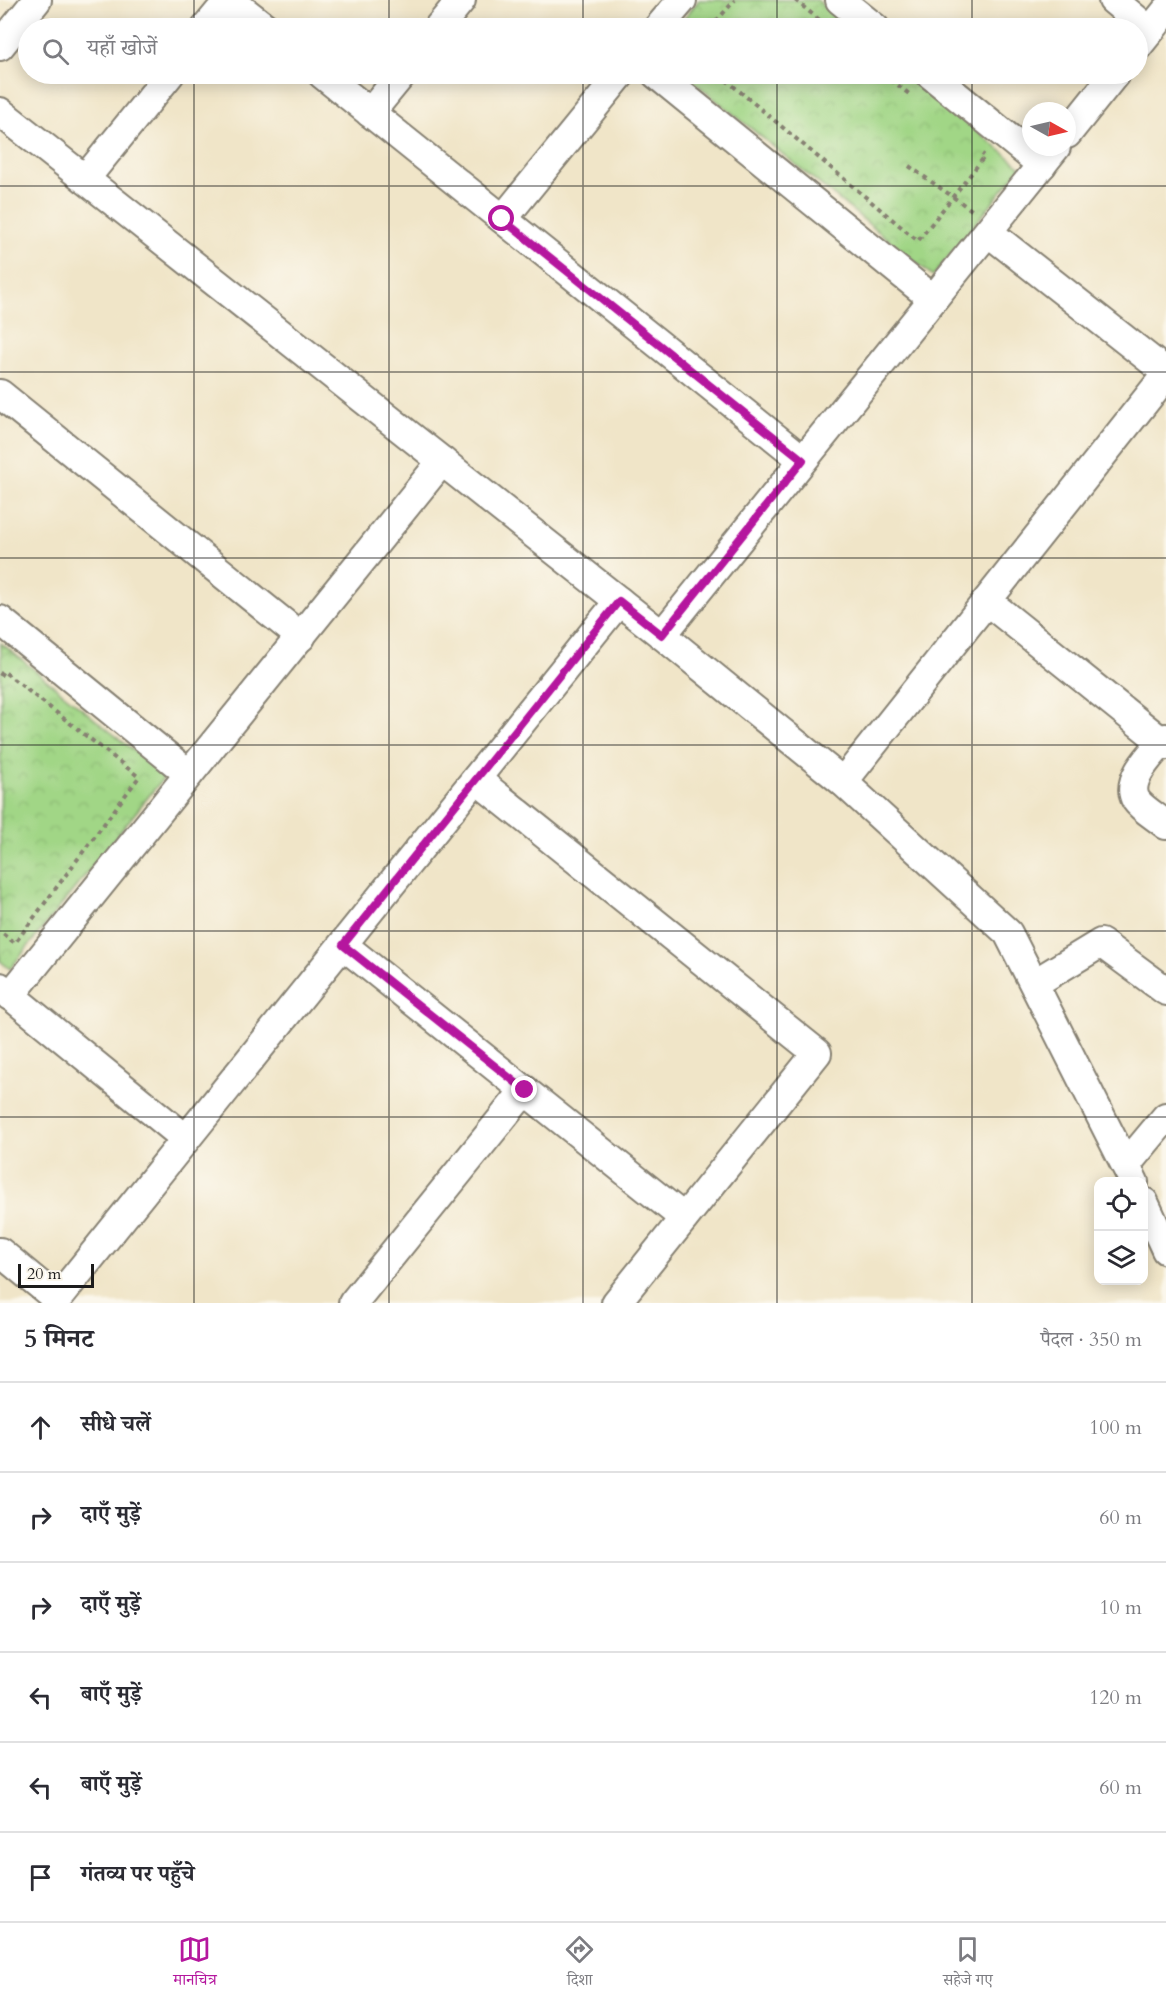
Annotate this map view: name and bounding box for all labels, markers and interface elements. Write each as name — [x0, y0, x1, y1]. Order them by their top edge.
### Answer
search box — [18, 18, 1148, 84]
text: यहाँ खोजें — [87, 33, 157, 63]
icon: search — [39, 35, 72, 68]
north arrow — [1022, 102, 1076, 156]
route start — [488, 205, 514, 231]
route end — [511, 1076, 537, 1102]
map controls — [1094, 1177, 1148, 1285]
button: locate — [1094, 1177, 1148, 1231]
button: layers — [1094, 1231, 1148, 1285]
scale bar — [18, 1261, 94, 1288]
text: 20 m — [27, 1263, 61, 1285]
text: 5 मिनट — [24, 1321, 94, 1356]
text: पैदल · 350 m — [1040, 1326, 1142, 1353]
text: सीधे चलें — [81, 1409, 151, 1439]
icon: ahead — [24, 1411, 57, 1444]
text: 100 m — [1089, 1414, 1142, 1441]
text: दाएँ मुड़ें — [81, 1499, 141, 1529]
icon: right — [24, 1501, 57, 1534]
text: 60 m — [1099, 1504, 1142, 1531]
text: दाएँ मुड़ें — [81, 1589, 141, 1619]
icon: right — [24, 1591, 57, 1624]
text: 10 m — [1099, 1594, 1142, 1621]
text: बाएँ मुड़ें — [81, 1679, 141, 1709]
icon: left — [24, 1681, 57, 1714]
text: 120 m — [1089, 1684, 1142, 1711]
text: बाएँ मुड़ें — [81, 1769, 141, 1799]
icon: left — [24, 1771, 57, 1804]
text: 60 m — [1099, 1774, 1142, 1801]
text: गंतव्य पर पहुँचे — [81, 1859, 195, 1889]
icon: arrive — [24, 1861, 57, 1894]
tab: मानचित्र — [173, 1933, 217, 1995]
tab: दिशा — [563, 1933, 596, 1995]
tab: सहेजे गए — [943, 1933, 993, 1995]

